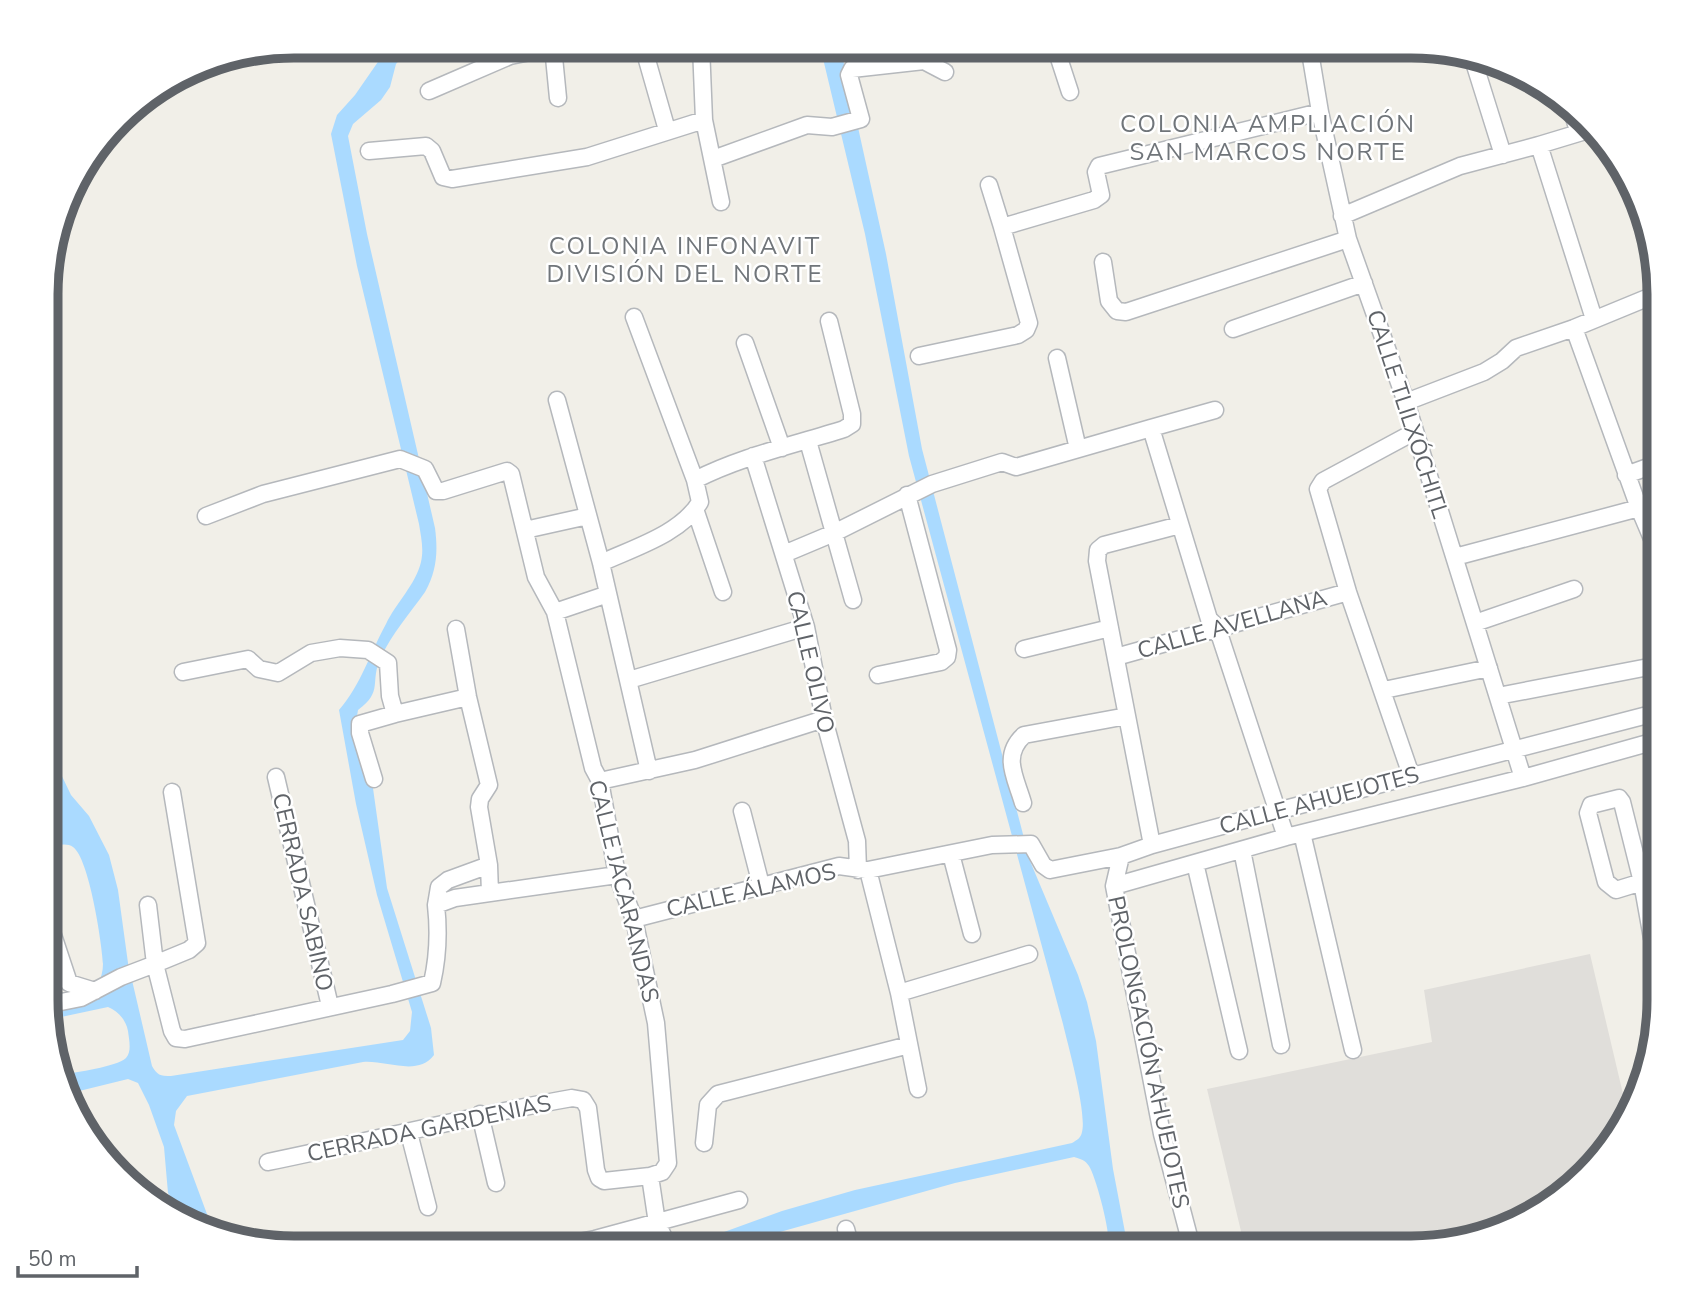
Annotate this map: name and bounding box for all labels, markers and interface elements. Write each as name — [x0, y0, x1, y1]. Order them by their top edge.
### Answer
district label: COLONIA AMPLIACIÓN SAN MARCOS NORTE — [1120, 108, 1416, 168]
district label: COLONIA INFONAVIT DIVISIÓN DEL NORTE — [546, 230, 824, 290]
street label: CALLE TLILXÓCHITL — [1359, 306, 1456, 523]
street label: CALLE AVELLANA — [1134, 583, 1331, 666]
street label: CALLE OLIVO — [779, 588, 842, 736]
street label: CALLE AHUEJOTES — [1216, 759, 1423, 842]
street label: CALLE JACARANDAS — [581, 777, 666, 1006]
street label: CERRADA SABINO — [265, 790, 340, 994]
street label: CALLE ÁLAMOS — [663, 856, 839, 925]
street label: PROLONGACIÓN AHUEJOTES — [1100, 893, 1197, 1211]
street label: CERRADA GARDENIAS — [304, 1087, 554, 1169]
scale bar — [18, 1234, 136, 1278]
text: 50 m — [28, 1245, 77, 1273]

